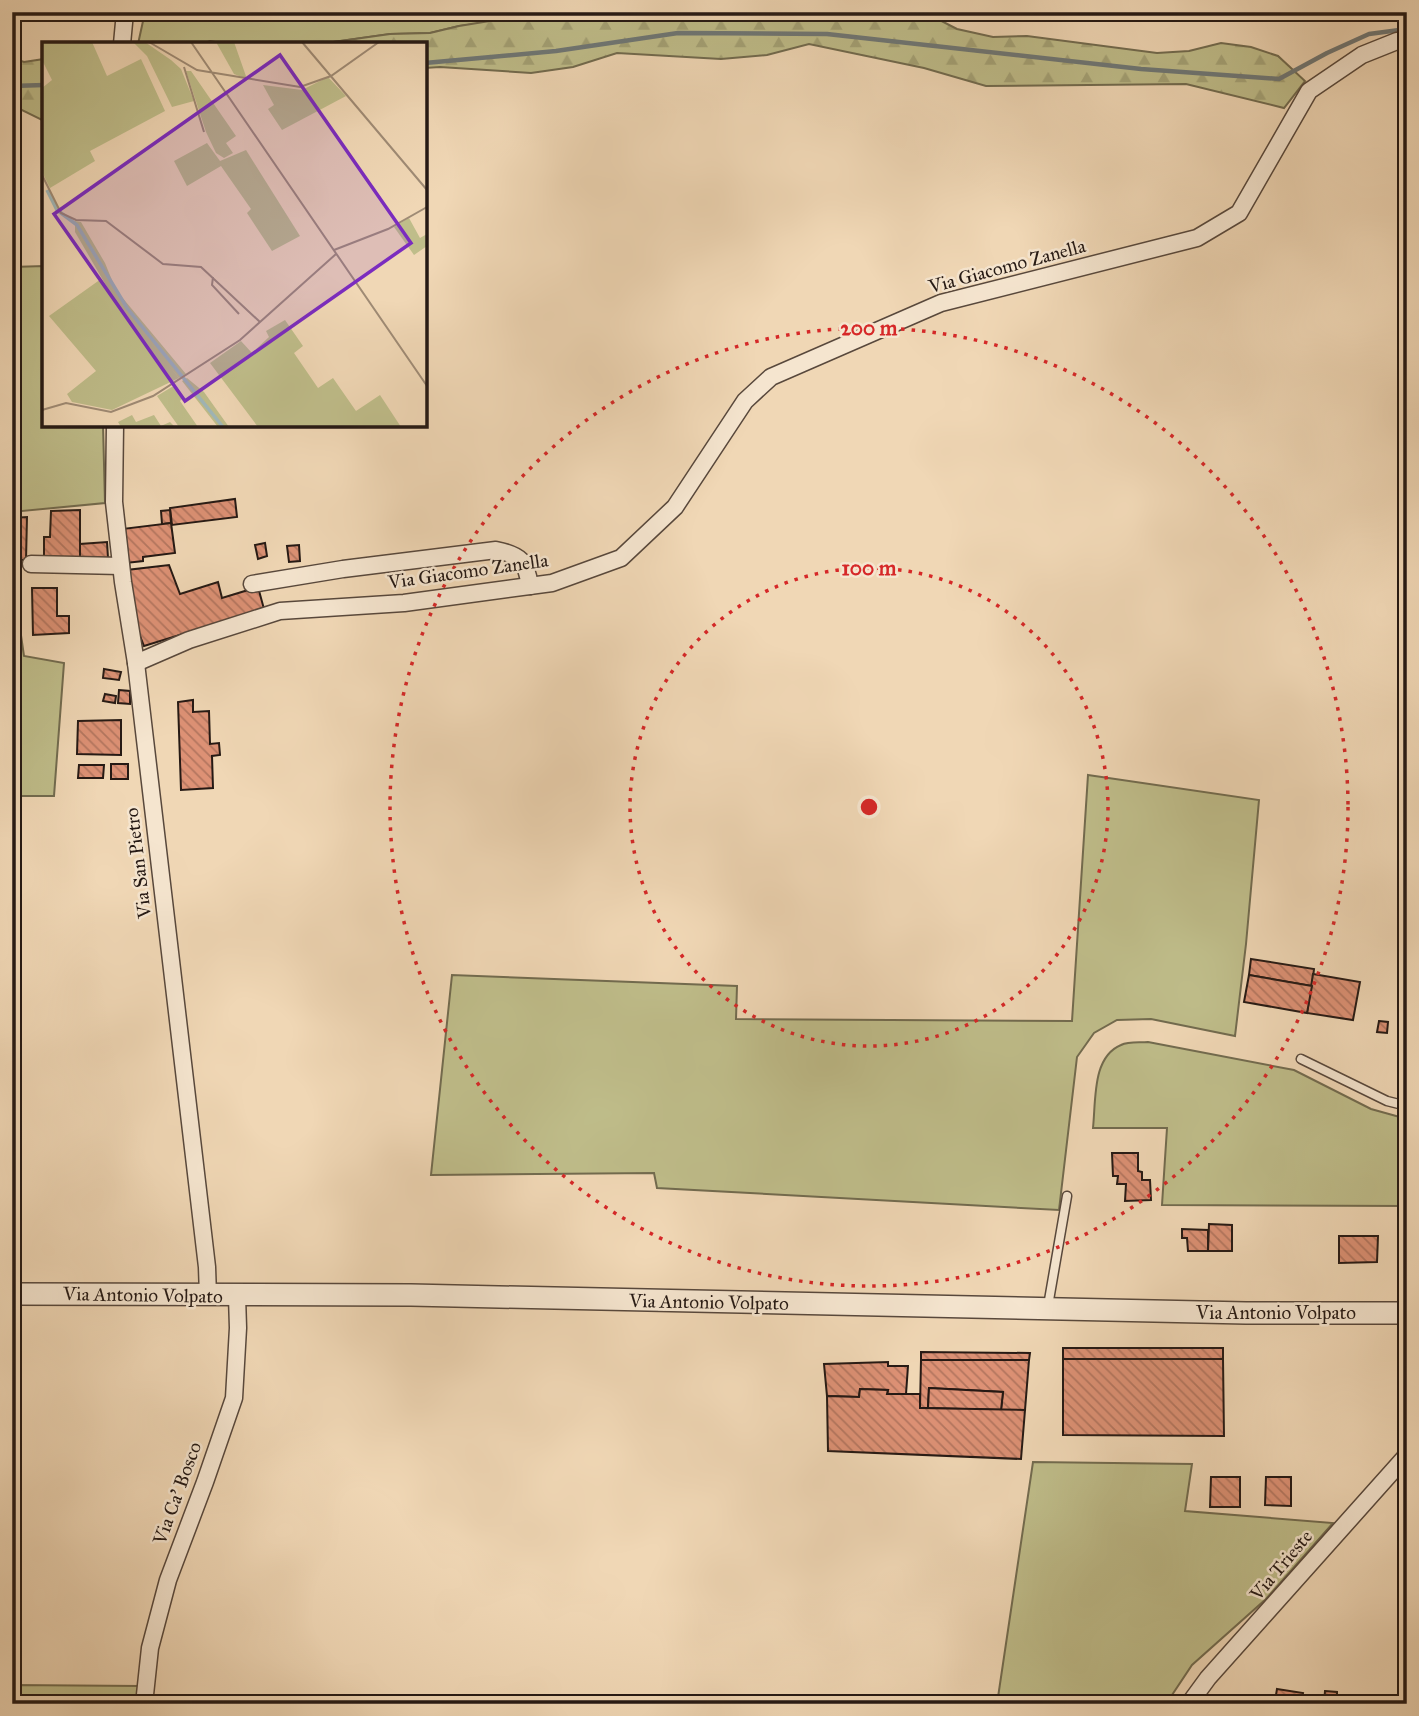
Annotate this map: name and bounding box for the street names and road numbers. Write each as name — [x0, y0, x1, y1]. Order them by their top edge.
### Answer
street label: Via Giacomo Zanella — [925, 234, 1089, 298]
street label: Via Giacomo Zanella — [385, 548, 550, 594]
street label: Via San Pietro — [120, 806, 156, 921]
street label: Via Antonio Volpato — [62, 1282, 223, 1308]
street label: Via Antonio Volpato — [628, 1289, 789, 1315]
street label: Via Antonio Volpato — [1195, 1301, 1356, 1324]
street label: Via Ca' Bosco — [148, 1438, 206, 1548]
street label: Via Trieste — [1244, 1525, 1317, 1606]

